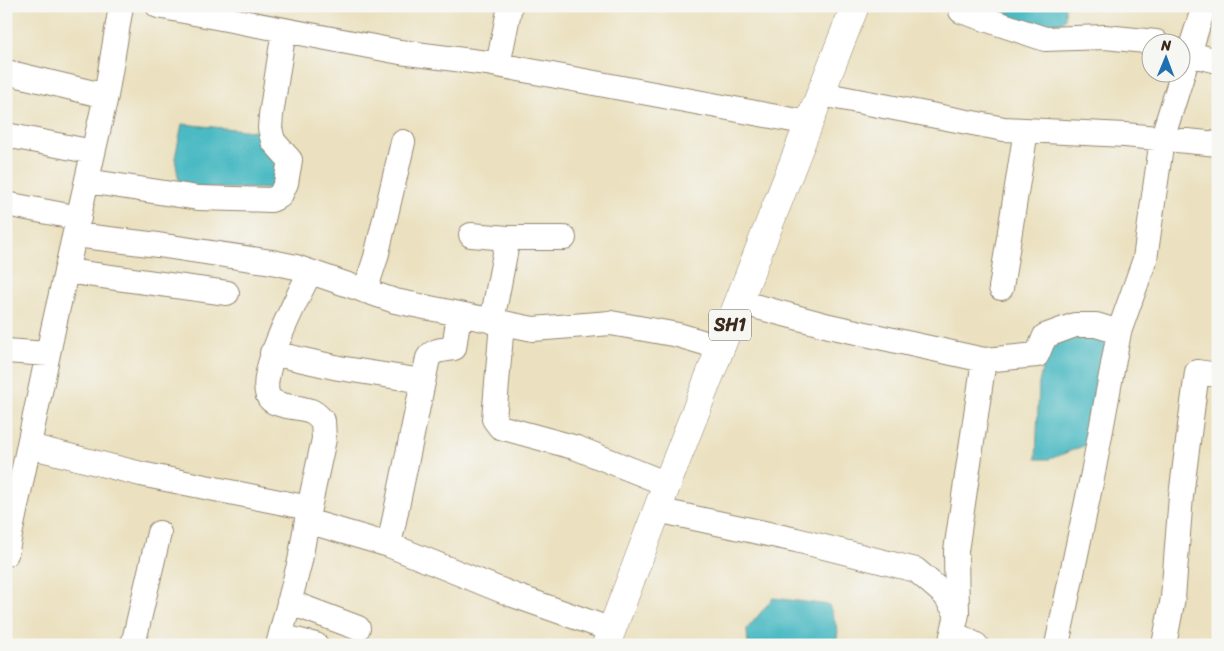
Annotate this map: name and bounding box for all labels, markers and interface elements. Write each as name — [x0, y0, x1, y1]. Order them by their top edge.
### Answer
north arrow — [1142, 32, 1192, 82]
text: N — [1160, 33, 1172, 58]
road number: SH1 — [709, 310, 751, 340]

